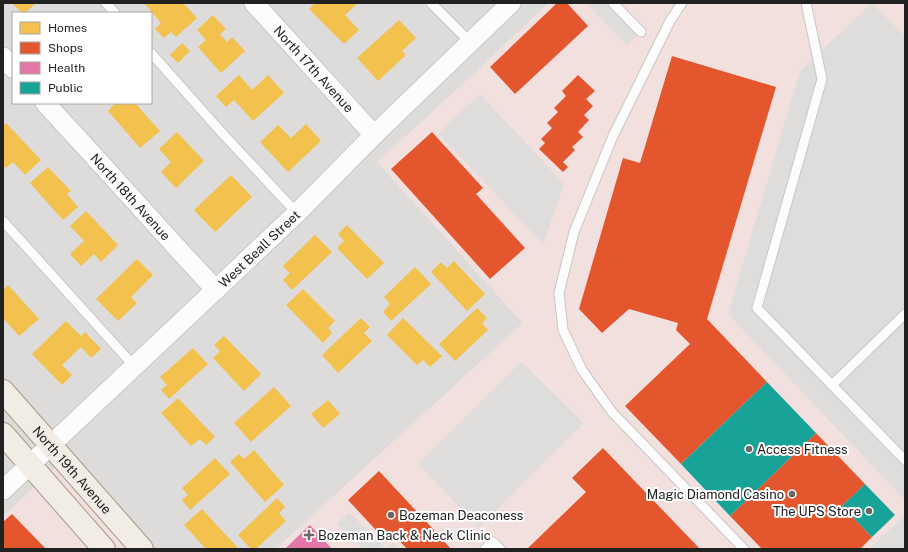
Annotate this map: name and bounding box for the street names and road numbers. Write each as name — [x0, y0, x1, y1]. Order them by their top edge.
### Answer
street label: North 17th Avenue — [271, 23, 357, 115]
street label: North 18th Avenue — [88, 150, 174, 243]
street label: West Beall Street — [215, 207, 303, 290]
street label: North 19th Avenue — [30, 423, 115, 517]

